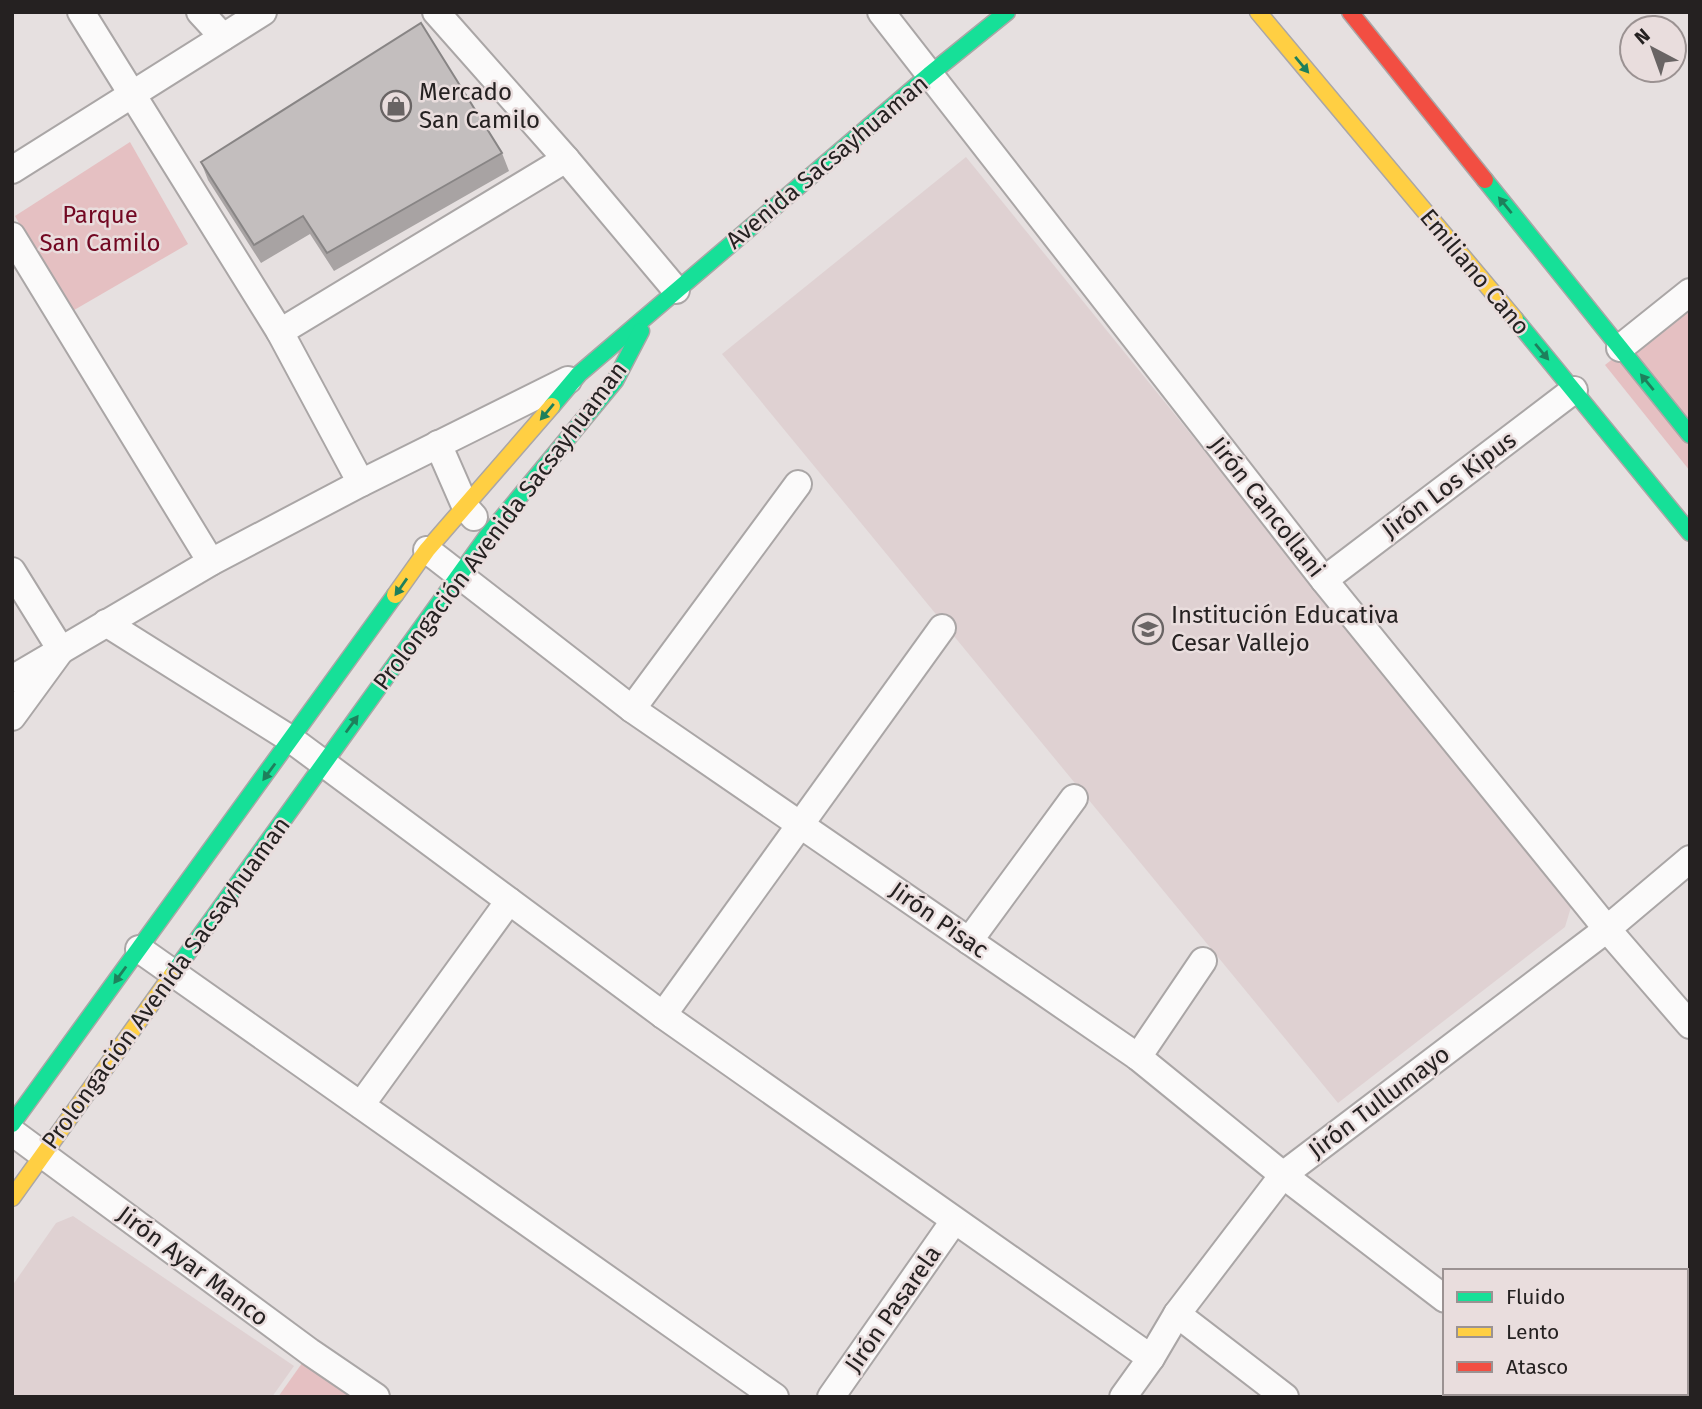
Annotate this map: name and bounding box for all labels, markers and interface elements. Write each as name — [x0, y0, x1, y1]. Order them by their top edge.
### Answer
north arrow — [1618, 14, 1688, 84]
text: N — [1630, 24, 1654, 49]
one-way arrow — [1294, 56, 1309, 73]
street label: Avenida Sacsayhuaman — [720, 69, 934, 255]
place label: Mercado San Camilo — [419, 78, 540, 134]
shop icon: Mercado San Camilo — [379, 89, 413, 123]
one-way arrow — [1498, 196, 1513, 213]
park label: Parque San Camilo — [39, 201, 161, 257]
street label: Emiliano Cano — [1414, 203, 1536, 341]
one-way arrow — [1534, 344, 1549, 361]
street label: Prolongación Avenida Sacsayhuaman — [367, 356, 633, 696]
one-way arrow — [1641, 373, 1655, 391]
one-way arrow — [539, 403, 555, 421]
street label: Jirón Los Kipus — [1377, 426, 1521, 544]
street label: Jirón Cancollani — [1204, 431, 1330, 583]
one-way arrow — [394, 578, 408, 596]
place label: Institución Educativa Cesar Vallejo — [1171, 601, 1399, 657]
school or university icon: Institución Educativa Cesar Vallejo — [1131, 612, 1165, 646]
one-way arrow — [345, 715, 359, 733]
one-way arrow — [262, 763, 276, 781]
street label: Prolongación Avenida Sacsayhuaman — [36, 811, 296, 1155]
street label: Jirón Pisac — [885, 876, 993, 964]
one-way arrow — [114, 966, 128, 984]
street label: Jirón Tullumayo — [1303, 1040, 1455, 1164]
street label: Jirón Ayar Manco — [112, 1200, 274, 1332]
street label: Jirón Pasarela — [839, 1240, 947, 1378]
legend — [1443, 1269, 1688, 1395]
text: Fluido — [1506, 1284, 1565, 1310]
text: Lento — [1506, 1319, 1559, 1345]
text: Atasco — [1506, 1354, 1568, 1380]

